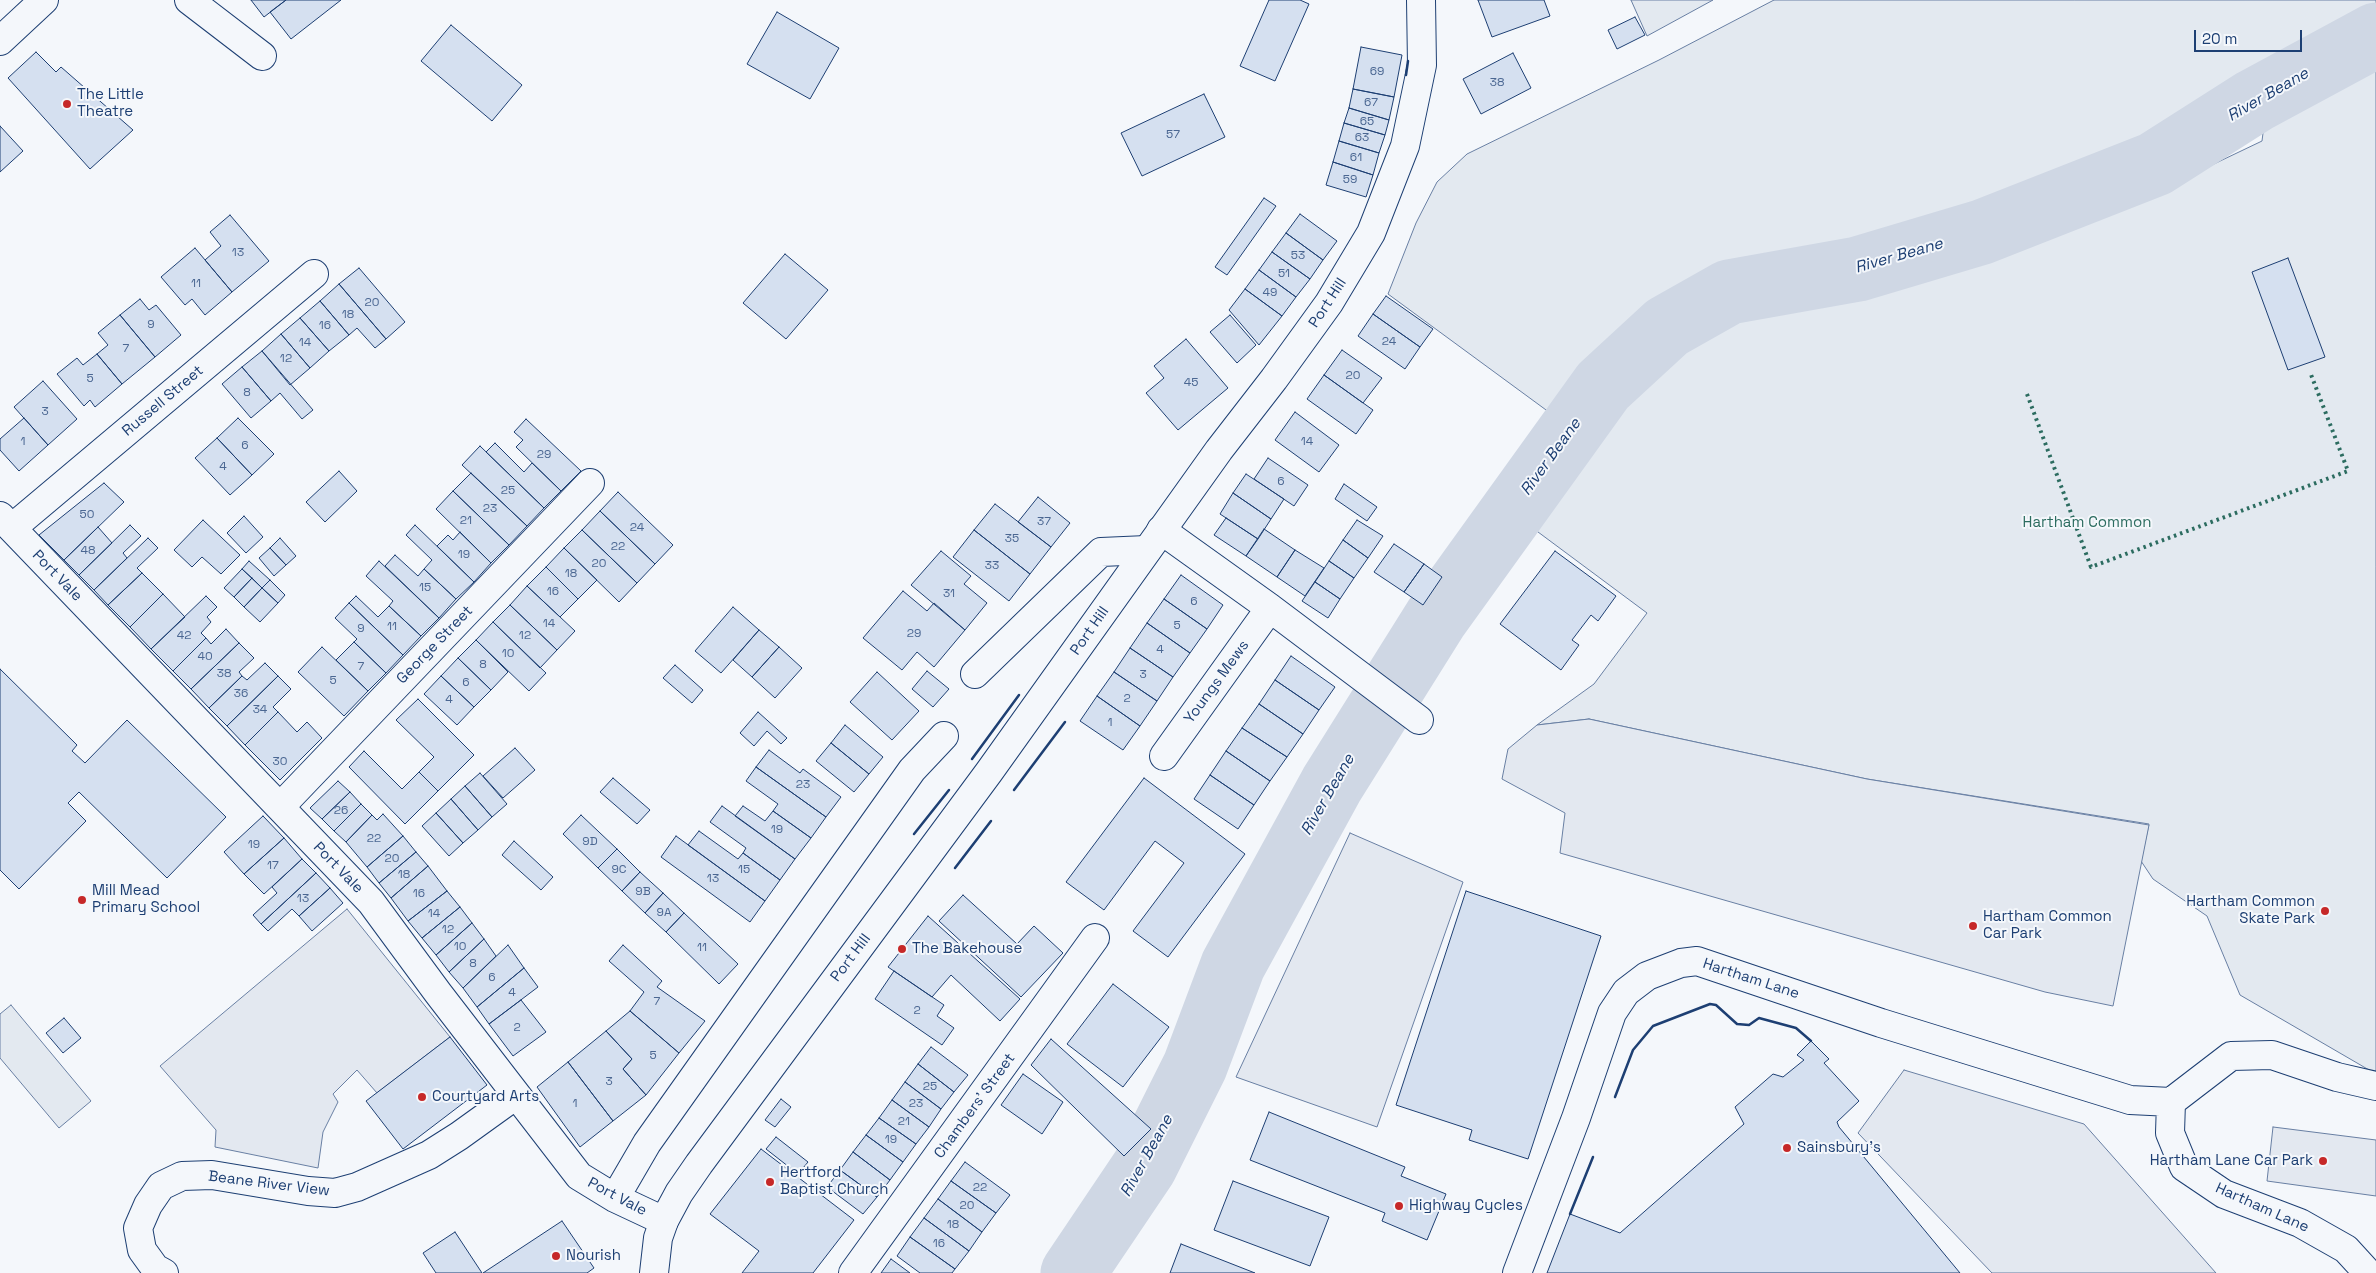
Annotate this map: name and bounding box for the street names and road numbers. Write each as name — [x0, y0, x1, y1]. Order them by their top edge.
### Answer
street label: Port Hill — [1305, 275, 1351, 331]
street label: Russell Street — [119, 362, 207, 440]
street label: Port Vale — [28, 547, 86, 605]
street label: George Street — [393, 602, 477, 688]
street label: Port Hill — [1067, 603, 1113, 659]
street label: Youngs Mews — [1181, 637, 1253, 727]
street label: Port Vale — [309, 839, 367, 897]
street label: Port Hill — [827, 930, 875, 986]
street label: Hartham Lane — [1700, 955, 1802, 1003]
street label: Chambers' Street — [931, 1050, 1019, 1162]
street label: Beane River View — [207, 1168, 331, 1200]
street label: Port Vale — [584, 1174, 650, 1220]
street label: Hartham Lane — [2212, 1179, 2312, 1237]

